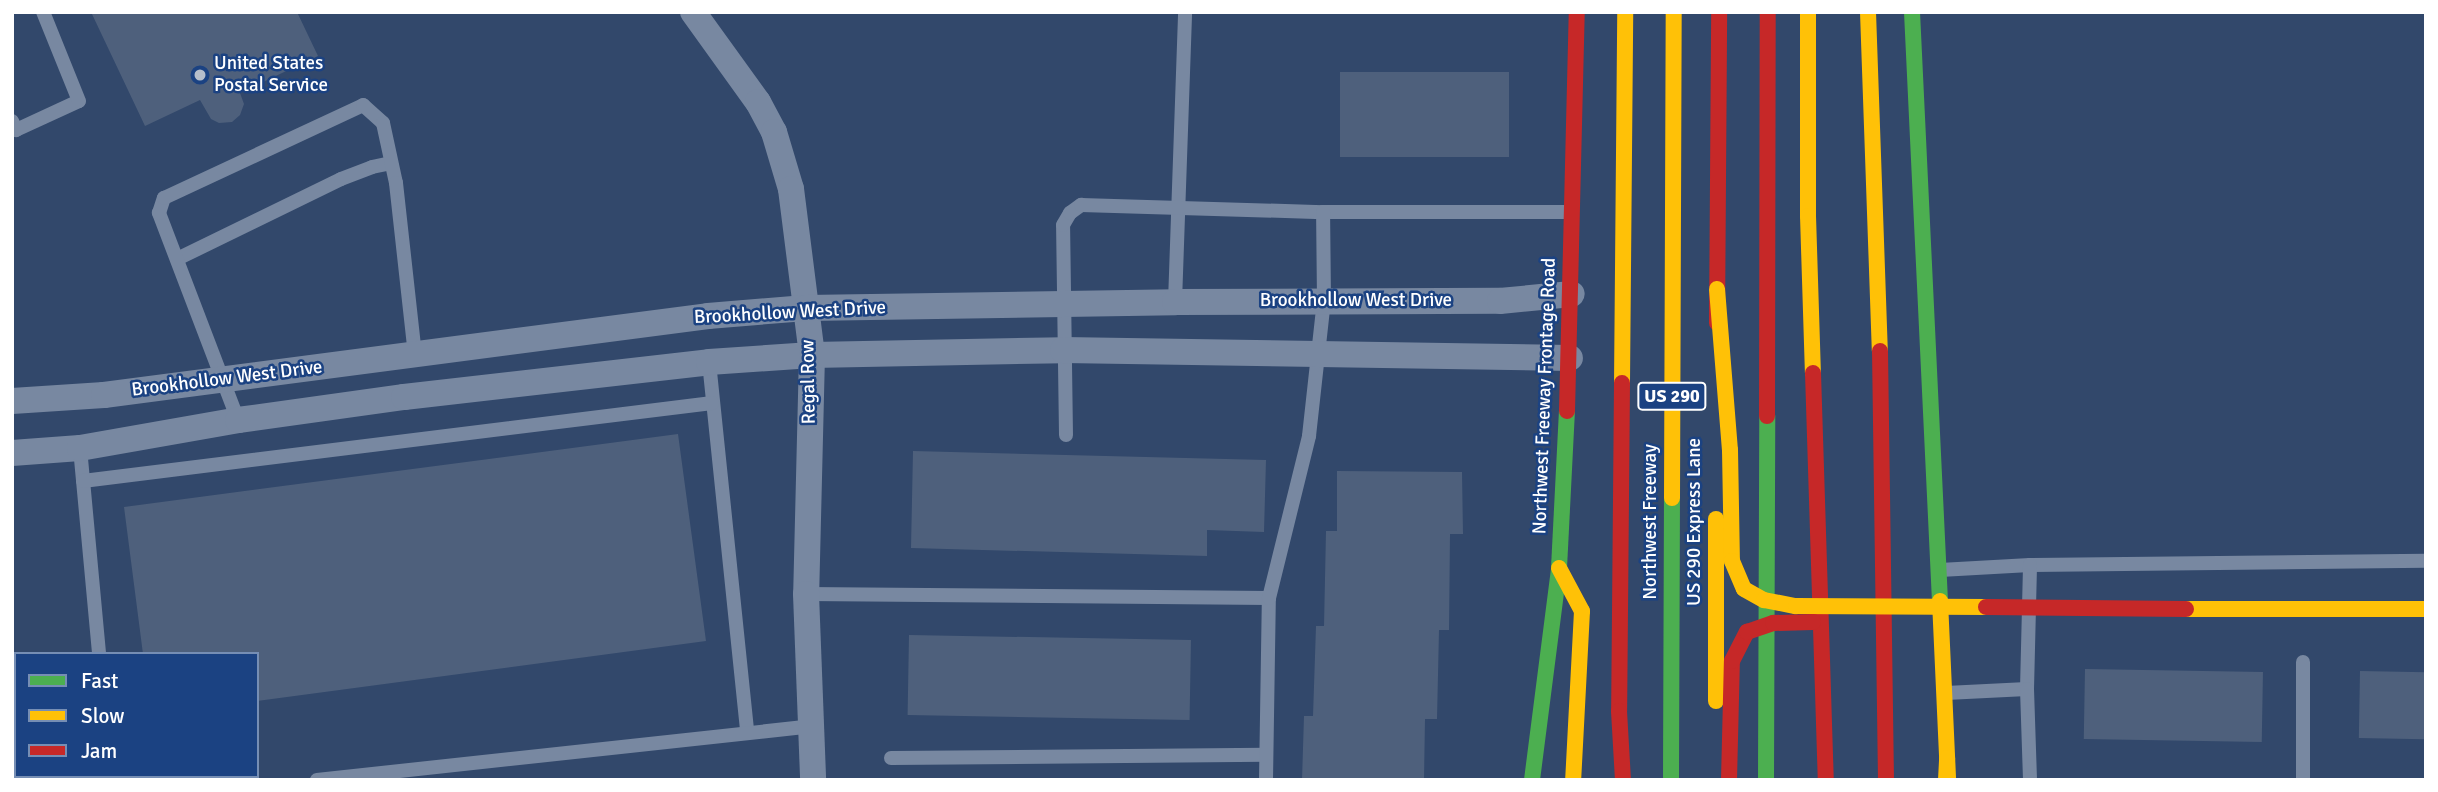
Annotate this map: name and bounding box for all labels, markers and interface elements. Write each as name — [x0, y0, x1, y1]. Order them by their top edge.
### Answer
place label: United States Postal Service — [214, 53, 328, 97]
marker: United States Postal Service — [192, 67, 208, 83]
street label: Northwest Freeway Frontage Road — [1529, 257, 1561, 535]
street label: Brookhollow West Drive — [1260, 290, 1452, 312]
street label: Brookhollow West Drive — [693, 297, 887, 329]
street label: Regal Row — [797, 339, 821, 425]
street label: Brookhollow West Drive — [130, 356, 324, 402]
road number: US 290 — [1637, 382, 1707, 410]
street label: US 290 Express Lane — [1684, 438, 1706, 606]
street label: Northwest Freeway — [1640, 444, 1662, 600]
legend — [14, 652, 259, 778]
text: Fast — [81, 668, 118, 694]
text: Slow — [81, 703, 125, 729]
text: Jam — [81, 738, 117, 764]

